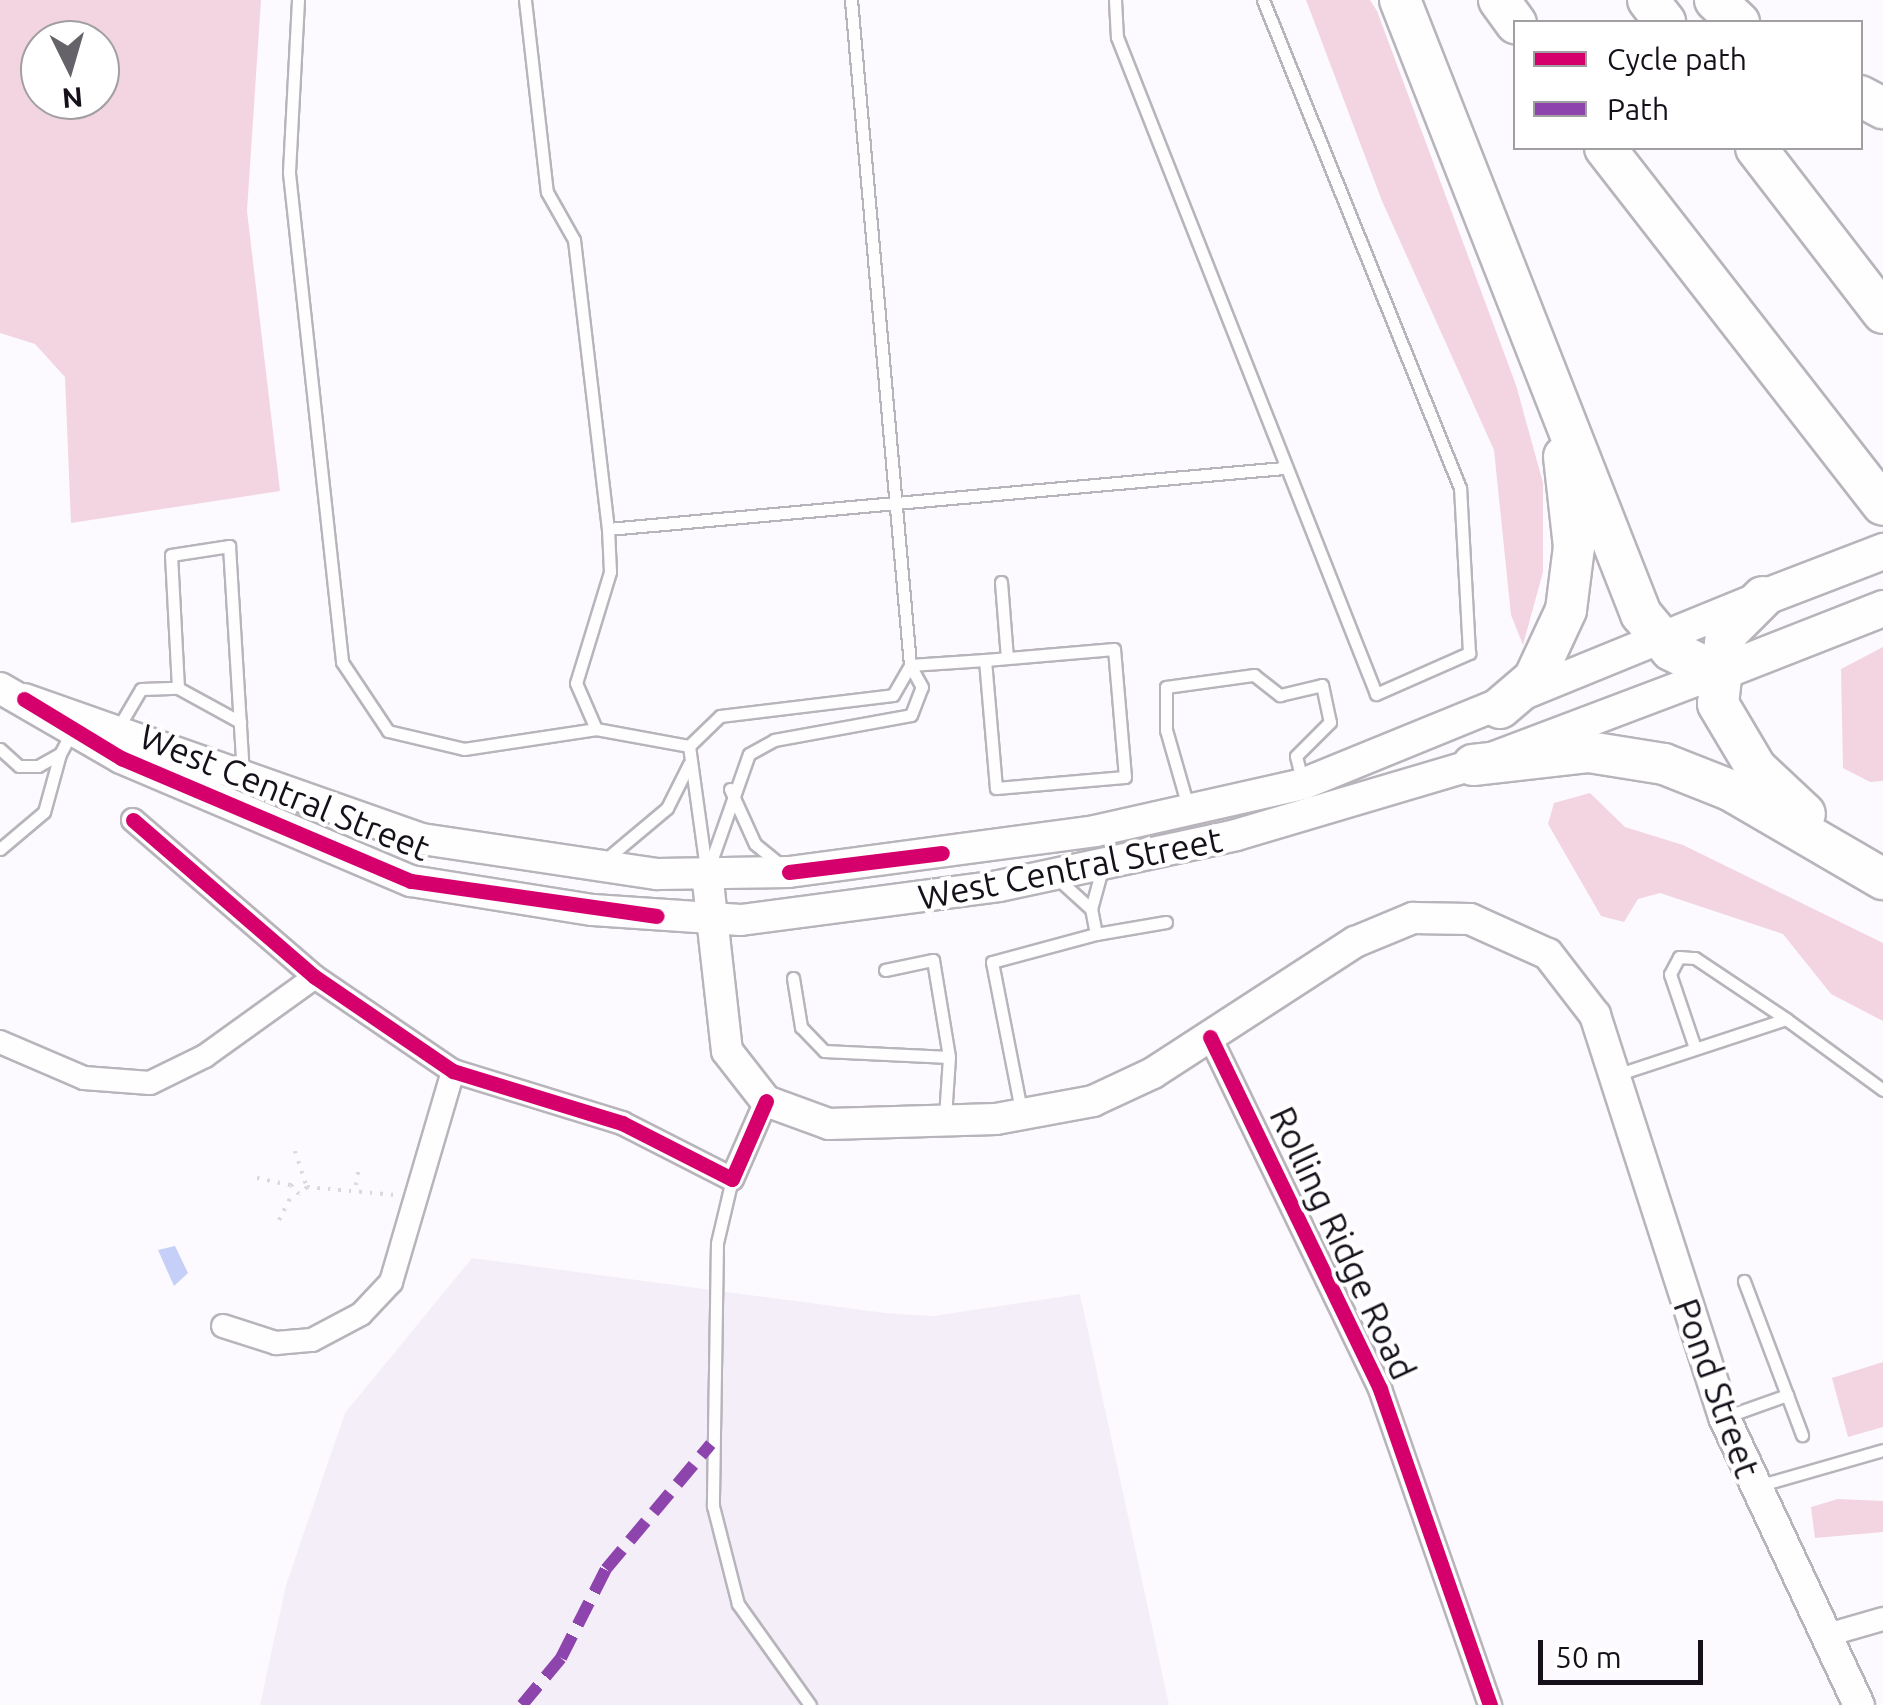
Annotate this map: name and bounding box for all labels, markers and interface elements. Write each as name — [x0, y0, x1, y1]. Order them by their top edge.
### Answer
north arrow — [20, 20, 120, 120]
legend — [1513, 20, 1863, 150]
text: Cycle path — [1607, 42, 1747, 76]
text: N — [61, 82, 84, 115]
text: Path — [1607, 92, 1669, 126]
street label: West Central Street — [134, 715, 436, 869]
street label: West Central Street — [914, 818, 1226, 918]
street label: Rolling Ridge Road — [1261, 1100, 1425, 1386]
street label: Pond Street — [1665, 1293, 1769, 1483]
scale bar — [1543, 1620, 1708, 1682]
text: 50 m — [1555, 1640, 1622, 1674]

